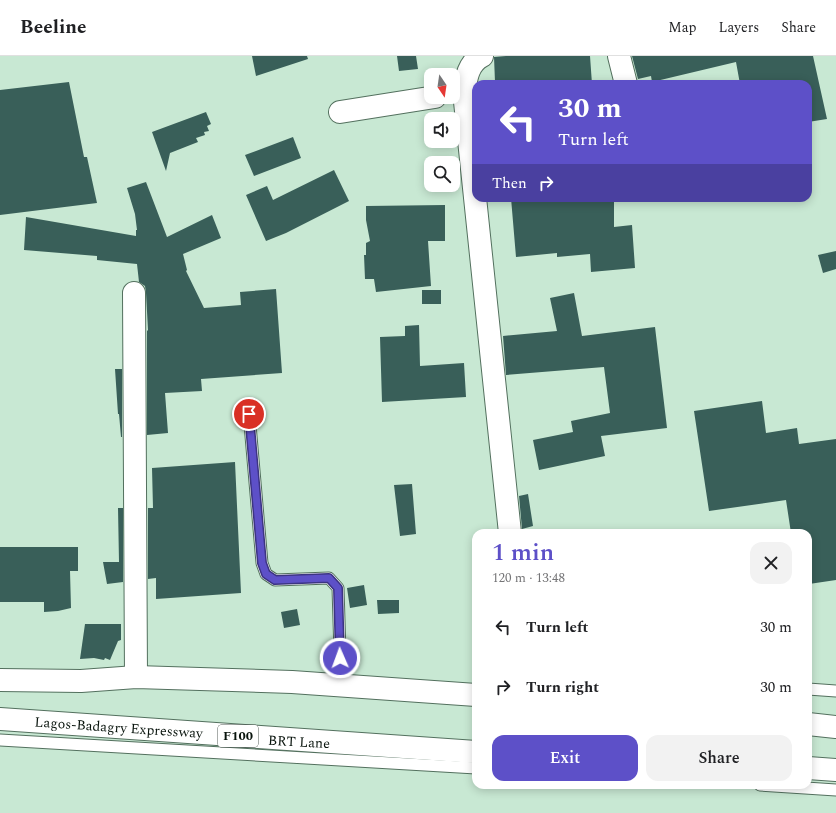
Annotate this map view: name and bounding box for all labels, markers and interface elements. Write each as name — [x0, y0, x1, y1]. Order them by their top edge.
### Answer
text: Beeline — [20, 13, 86, 42]
text: Map — [668, 17, 697, 38]
text: Layers — [719, 17, 759, 38]
text: Share — [781, 17, 816, 38]
north arrow — [424, 68, 460, 104]
map controls — [424, 68, 460, 192]
text: 30 m — [558, 87, 622, 130]
icon: left — [492, 96, 544, 148]
button: sound — [424, 112, 460, 148]
text: Turn left — [558, 126, 629, 153]
button: search — [424, 156, 460, 192]
text: Then — [492, 172, 527, 195]
icon: right — [535, 172, 557, 194]
pin — [232, 397, 266, 431]
icon: arrive — [238, 403, 260, 425]
text: 1 min — [492, 535, 554, 571]
button: close — [750, 542, 792, 584]
text: 120 m · 13:48 — [492, 568, 565, 588]
icon: left — [492, 616, 514, 638]
text: Turn left — [526, 616, 588, 639]
text: 30 m — [760, 616, 792, 639]
position arrow — [319, 637, 361, 679]
icon: right — [492, 676, 514, 698]
text: Turn right — [526, 676, 599, 699]
text: 30 m — [760, 676, 792, 699]
street label: Lagos-Badagry Expressway — [34, 711, 205, 744]
road number: F100 — [218, 725, 258, 747]
street label: BRT Lane — [268, 730, 331, 754]
button: Exit — [492, 735, 638, 781]
button: Share — [646, 735, 792, 781]

